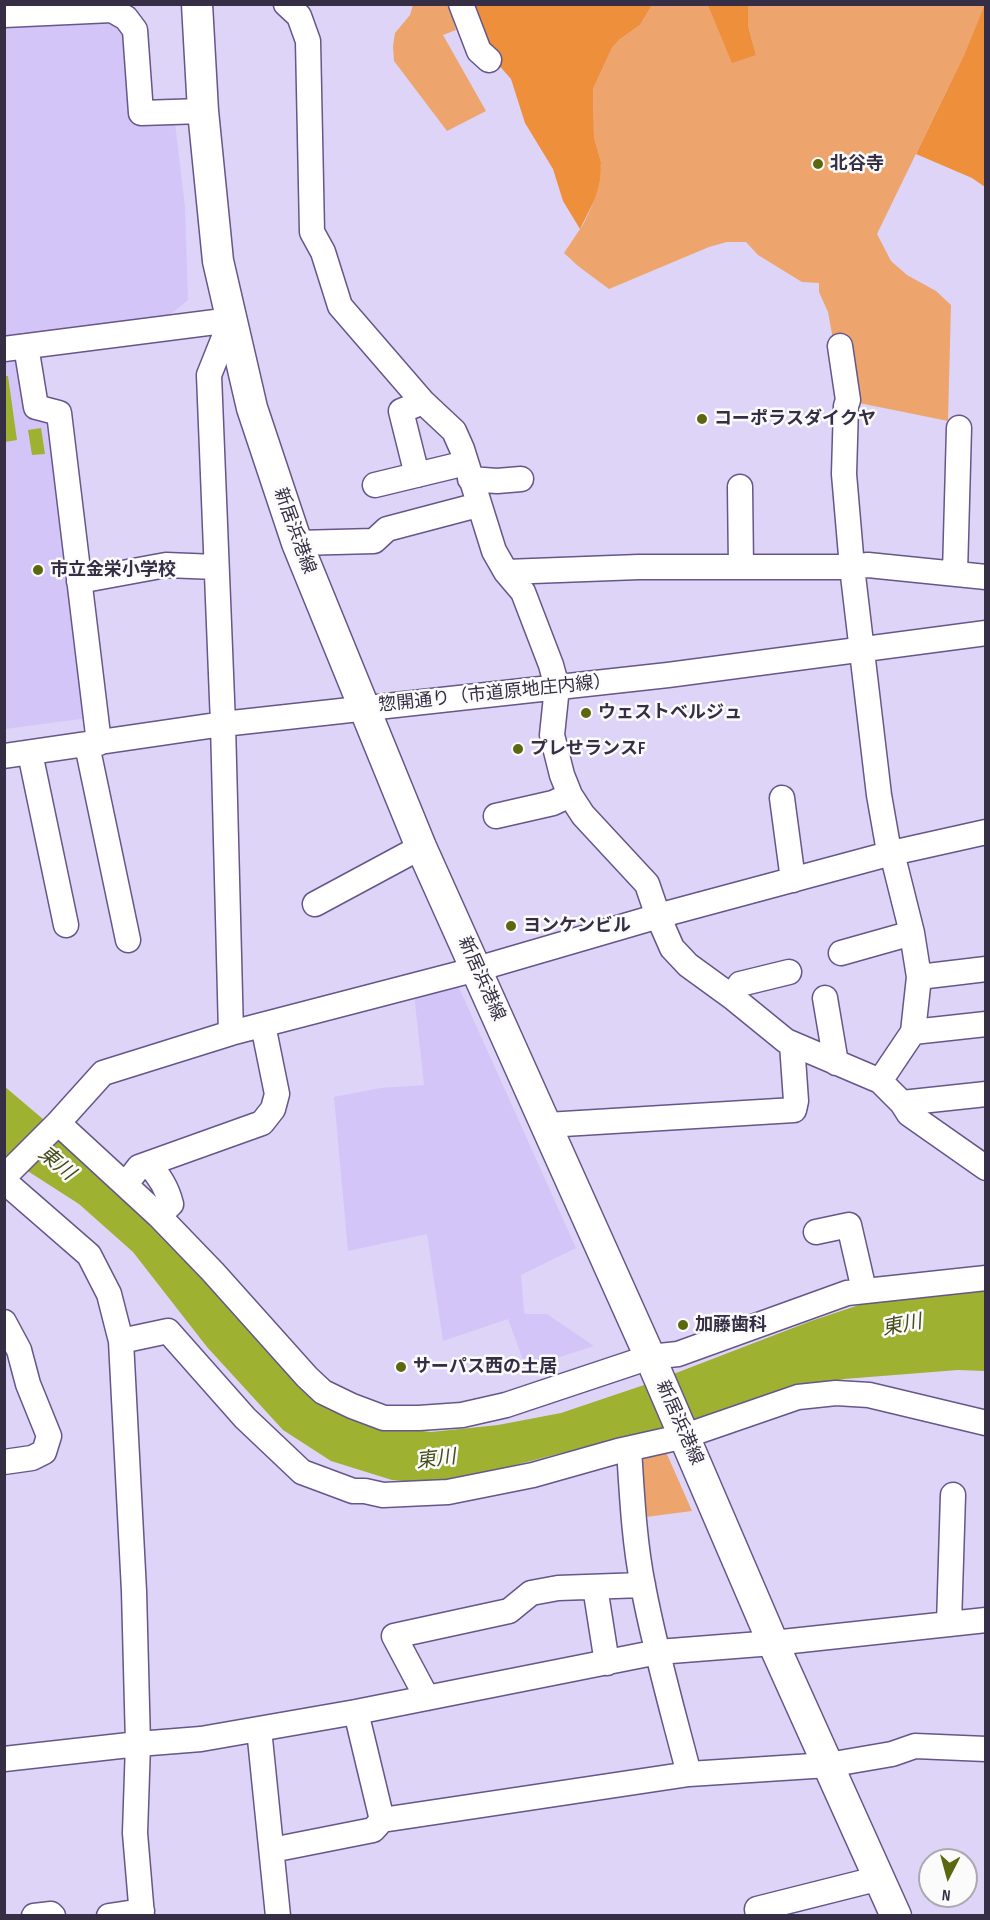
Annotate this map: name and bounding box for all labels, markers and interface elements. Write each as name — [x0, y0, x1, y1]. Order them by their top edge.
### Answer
place label: 北谷寺 — [830, 153, 884, 175]
marker: 北谷寺 — [811, 157, 825, 171]
place label: コーポラスダイクヤ — [714, 408, 876, 430]
marker: コーポラスダイクヤ — [695, 412, 709, 426]
street label: 新居浜港線 — [268, 485, 320, 577]
place label: 市立金栄小学校 — [50, 559, 176, 581]
marker: 市立金栄小学校 — [31, 563, 45, 577]
street label: 惣開通り（市道原地庄内線） — [378, 671, 612, 717]
place label: ウェストベルジュ — [598, 702, 742, 724]
marker: ウェストベルジュ — [579, 706, 593, 720]
place label: プレせランスF — [530, 738, 646, 760]
marker: プレせランスF — [511, 742, 525, 756]
place label: ヨンケンビル — [523, 915, 631, 937]
marker: ヨンケンビル — [504, 919, 518, 933]
street label: 新居浜港線 — [453, 933, 509, 1025]
water label: 東川 — [33, 1142, 79, 1186]
water label: 東川 — [880, 1310, 924, 1342]
place label: 加藤歯科 — [695, 1314, 767, 1336]
marker: 加藤歯科 — [676, 1318, 690, 1332]
place label: サーパス西の土居 — [413, 1356, 557, 1378]
marker: サーパス西の土居 — [394, 1360, 408, 1374]
street label: 新居浜港線 — [651, 1377, 707, 1469]
water label: 東川 — [415, 1446, 457, 1474]
north arrow — [918, 1848, 978, 1908]
text: N — [941, 1885, 952, 1904]

